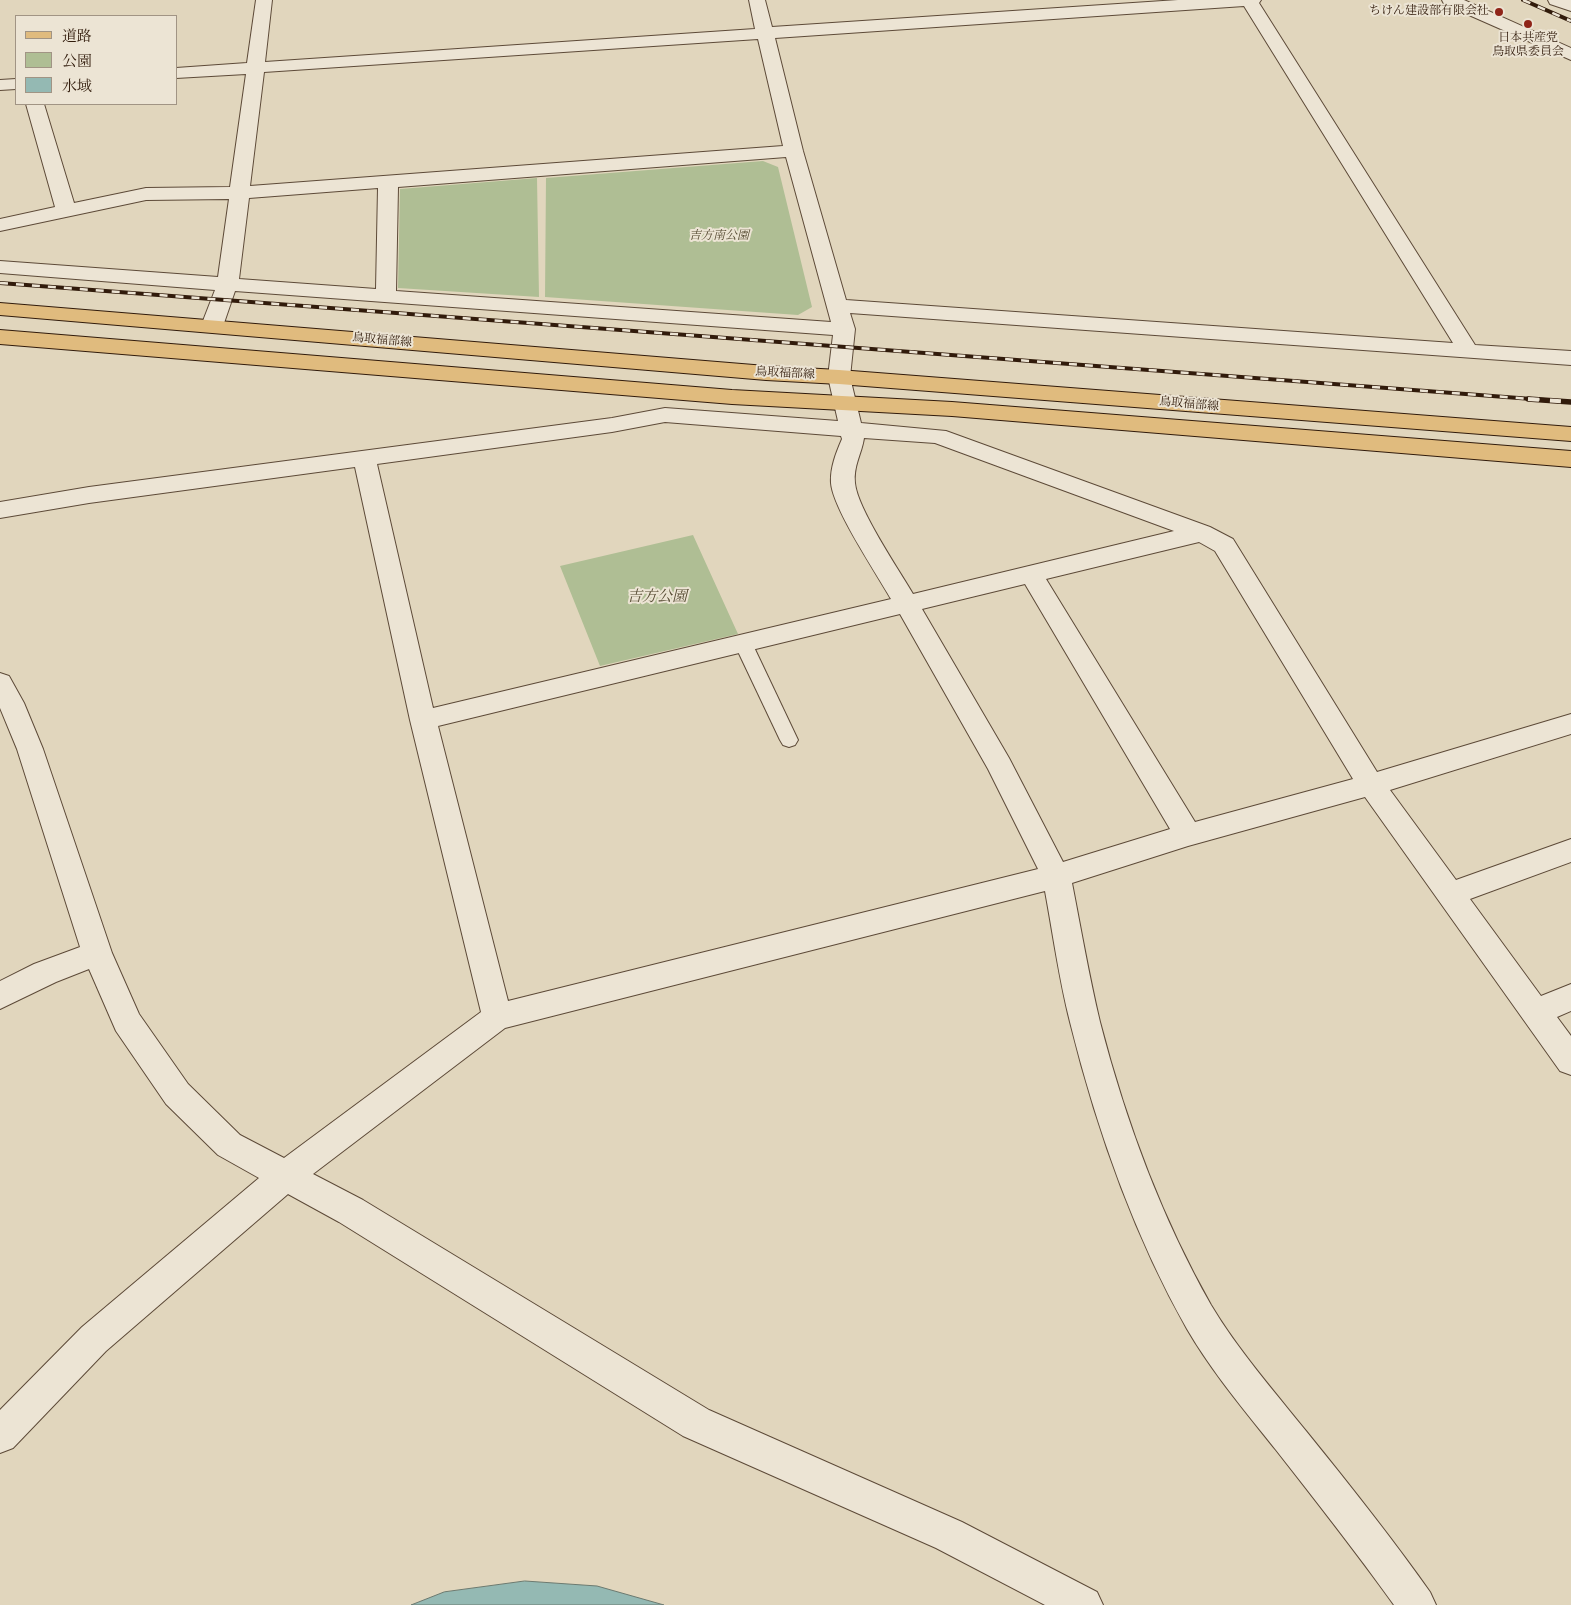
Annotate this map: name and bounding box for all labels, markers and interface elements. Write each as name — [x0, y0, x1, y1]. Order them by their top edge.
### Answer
place label: ちけん建設部有限会社 — [1369, 5, 1489, 19]
marker: ちけん建設部有限会社 — [1493, 6, 1505, 18]
legend — [15, 15, 178, 105]
marker: 日本共産党 鳥取県委員会 — [1522, 18, 1534, 30]
text: 道路 — [62, 27, 92, 46]
place label: 日本共産党 鳥取県委員会 — [1492, 32, 1564, 60]
text: 公園 — [62, 52, 92, 71]
text: 水域 — [62, 77, 92, 96]
park label: 吉方南公園 — [689, 230, 749, 244]
street label: 鳥取福部線 — [351, 331, 413, 351]
street label: 鳥取福部線 — [755, 365, 815, 383]
street label: 鳥取福部線 — [1158, 395, 1220, 415]
park label: 吉方公園 — [627, 589, 687, 607]

